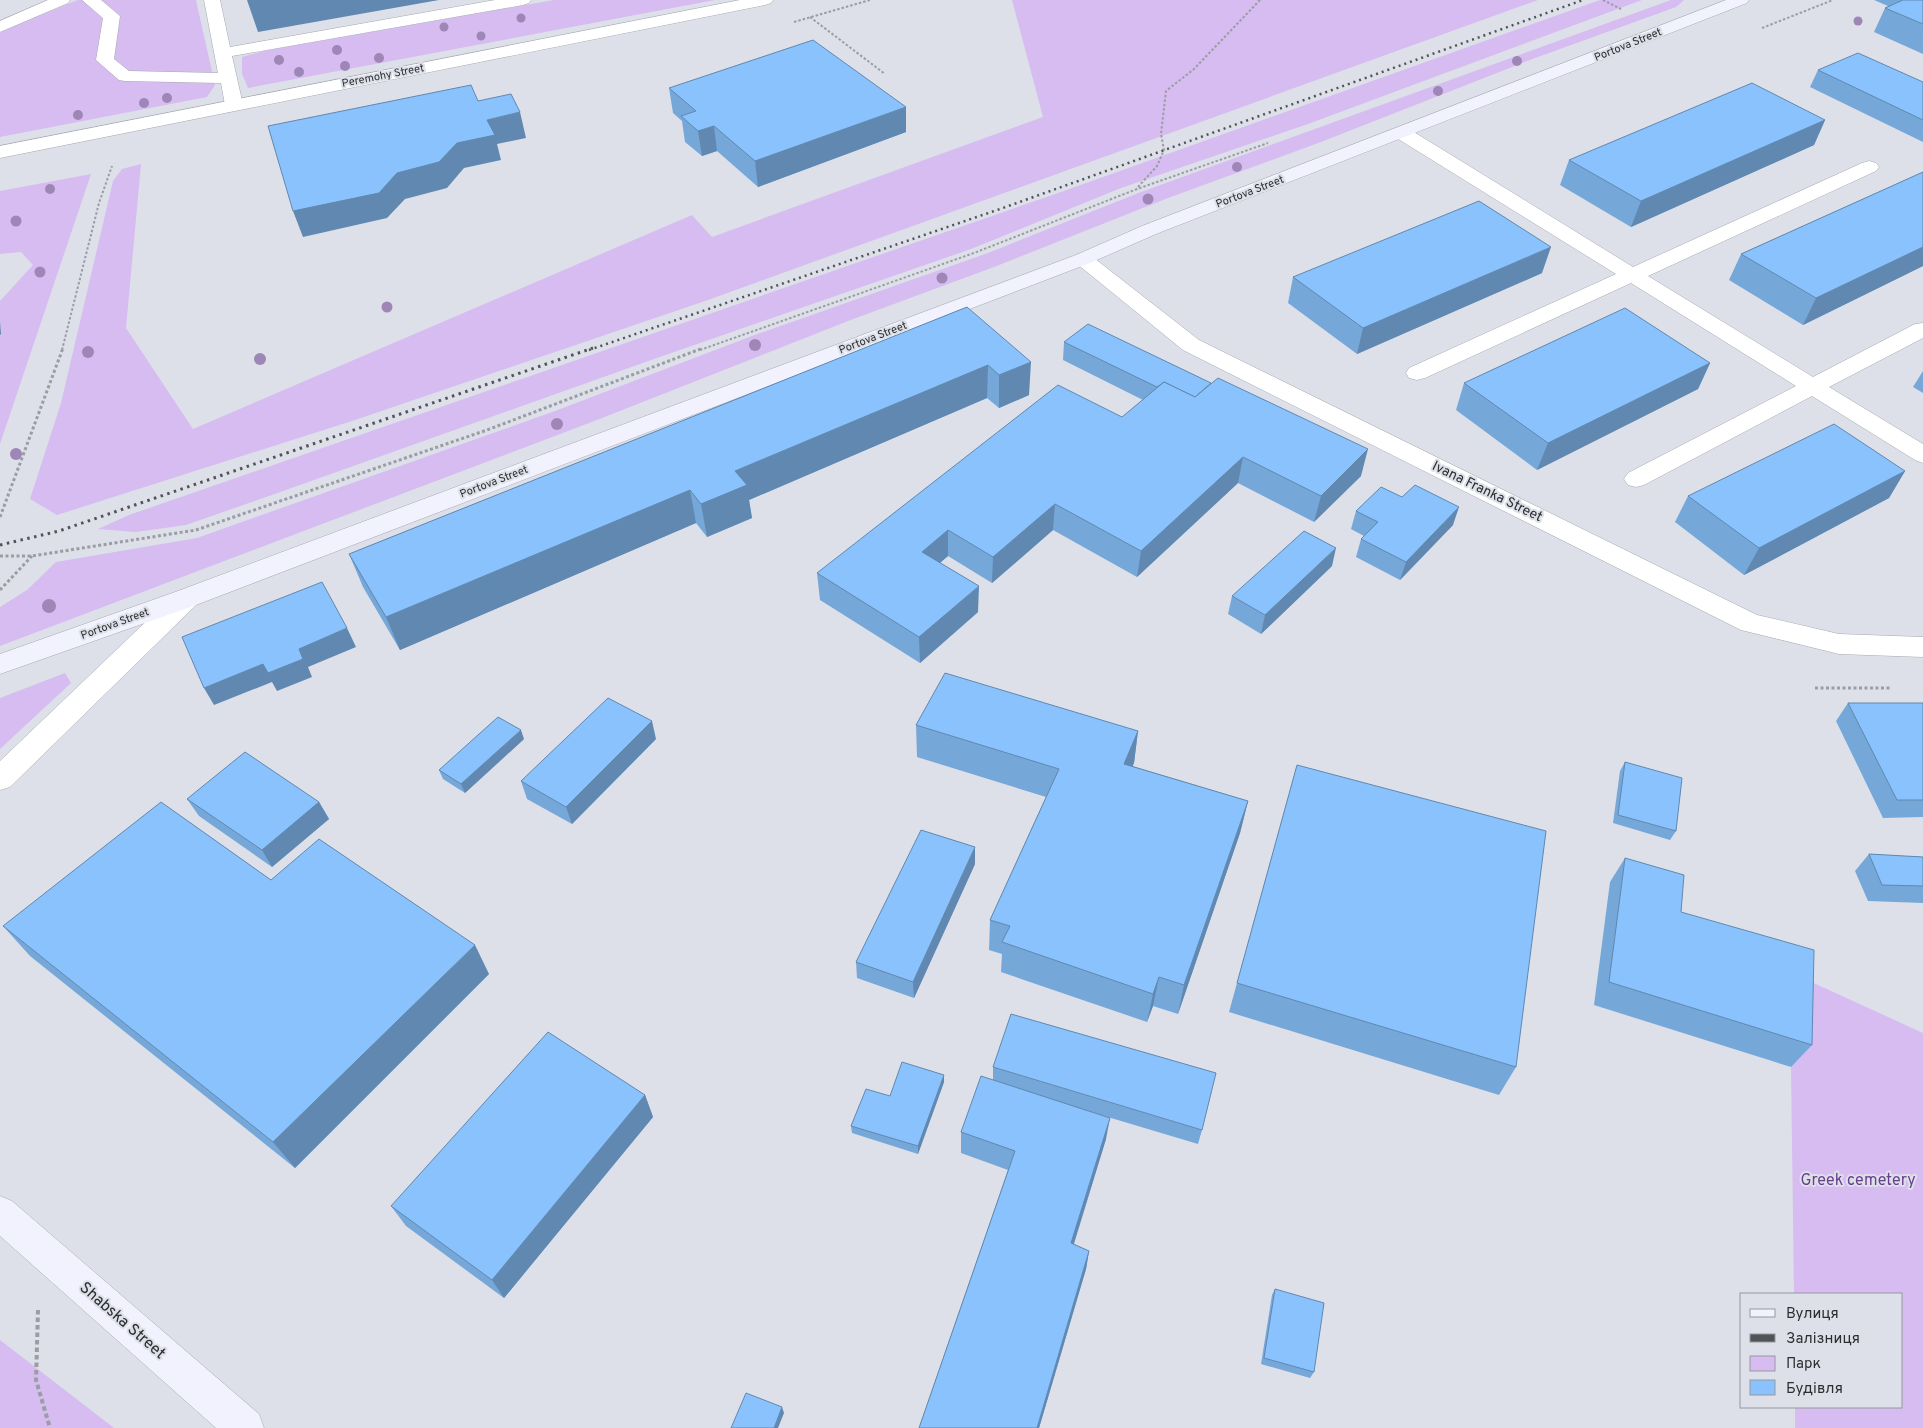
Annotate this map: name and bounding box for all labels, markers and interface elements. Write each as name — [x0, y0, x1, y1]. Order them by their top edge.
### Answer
street label: Portova Street — [1592, 25, 1664, 65]
street label: Peremohy Street — [341, 61, 425, 91]
street label: Portova Street — [1214, 173, 1286, 211]
street label: Portova Street — [837, 319, 909, 357]
street label: Ivana Franka Street — [1429, 458, 1545, 526]
street label: Portova Street — [458, 463, 530, 501]
street label: Portova Street — [79, 605, 151, 643]
park label: Greek cemetery — [1800, 1171, 1916, 1191]
street label: Shabska Street — [75, 1278, 169, 1364]
legend — [1740, 1293, 1903, 1408]
text: Вулиця — [1786, 1305, 1839, 1324]
text: Залізниця — [1786, 1330, 1860, 1349]
text: Парк — [1786, 1355, 1821, 1374]
text: Будівля — [1786, 1380, 1843, 1399]

